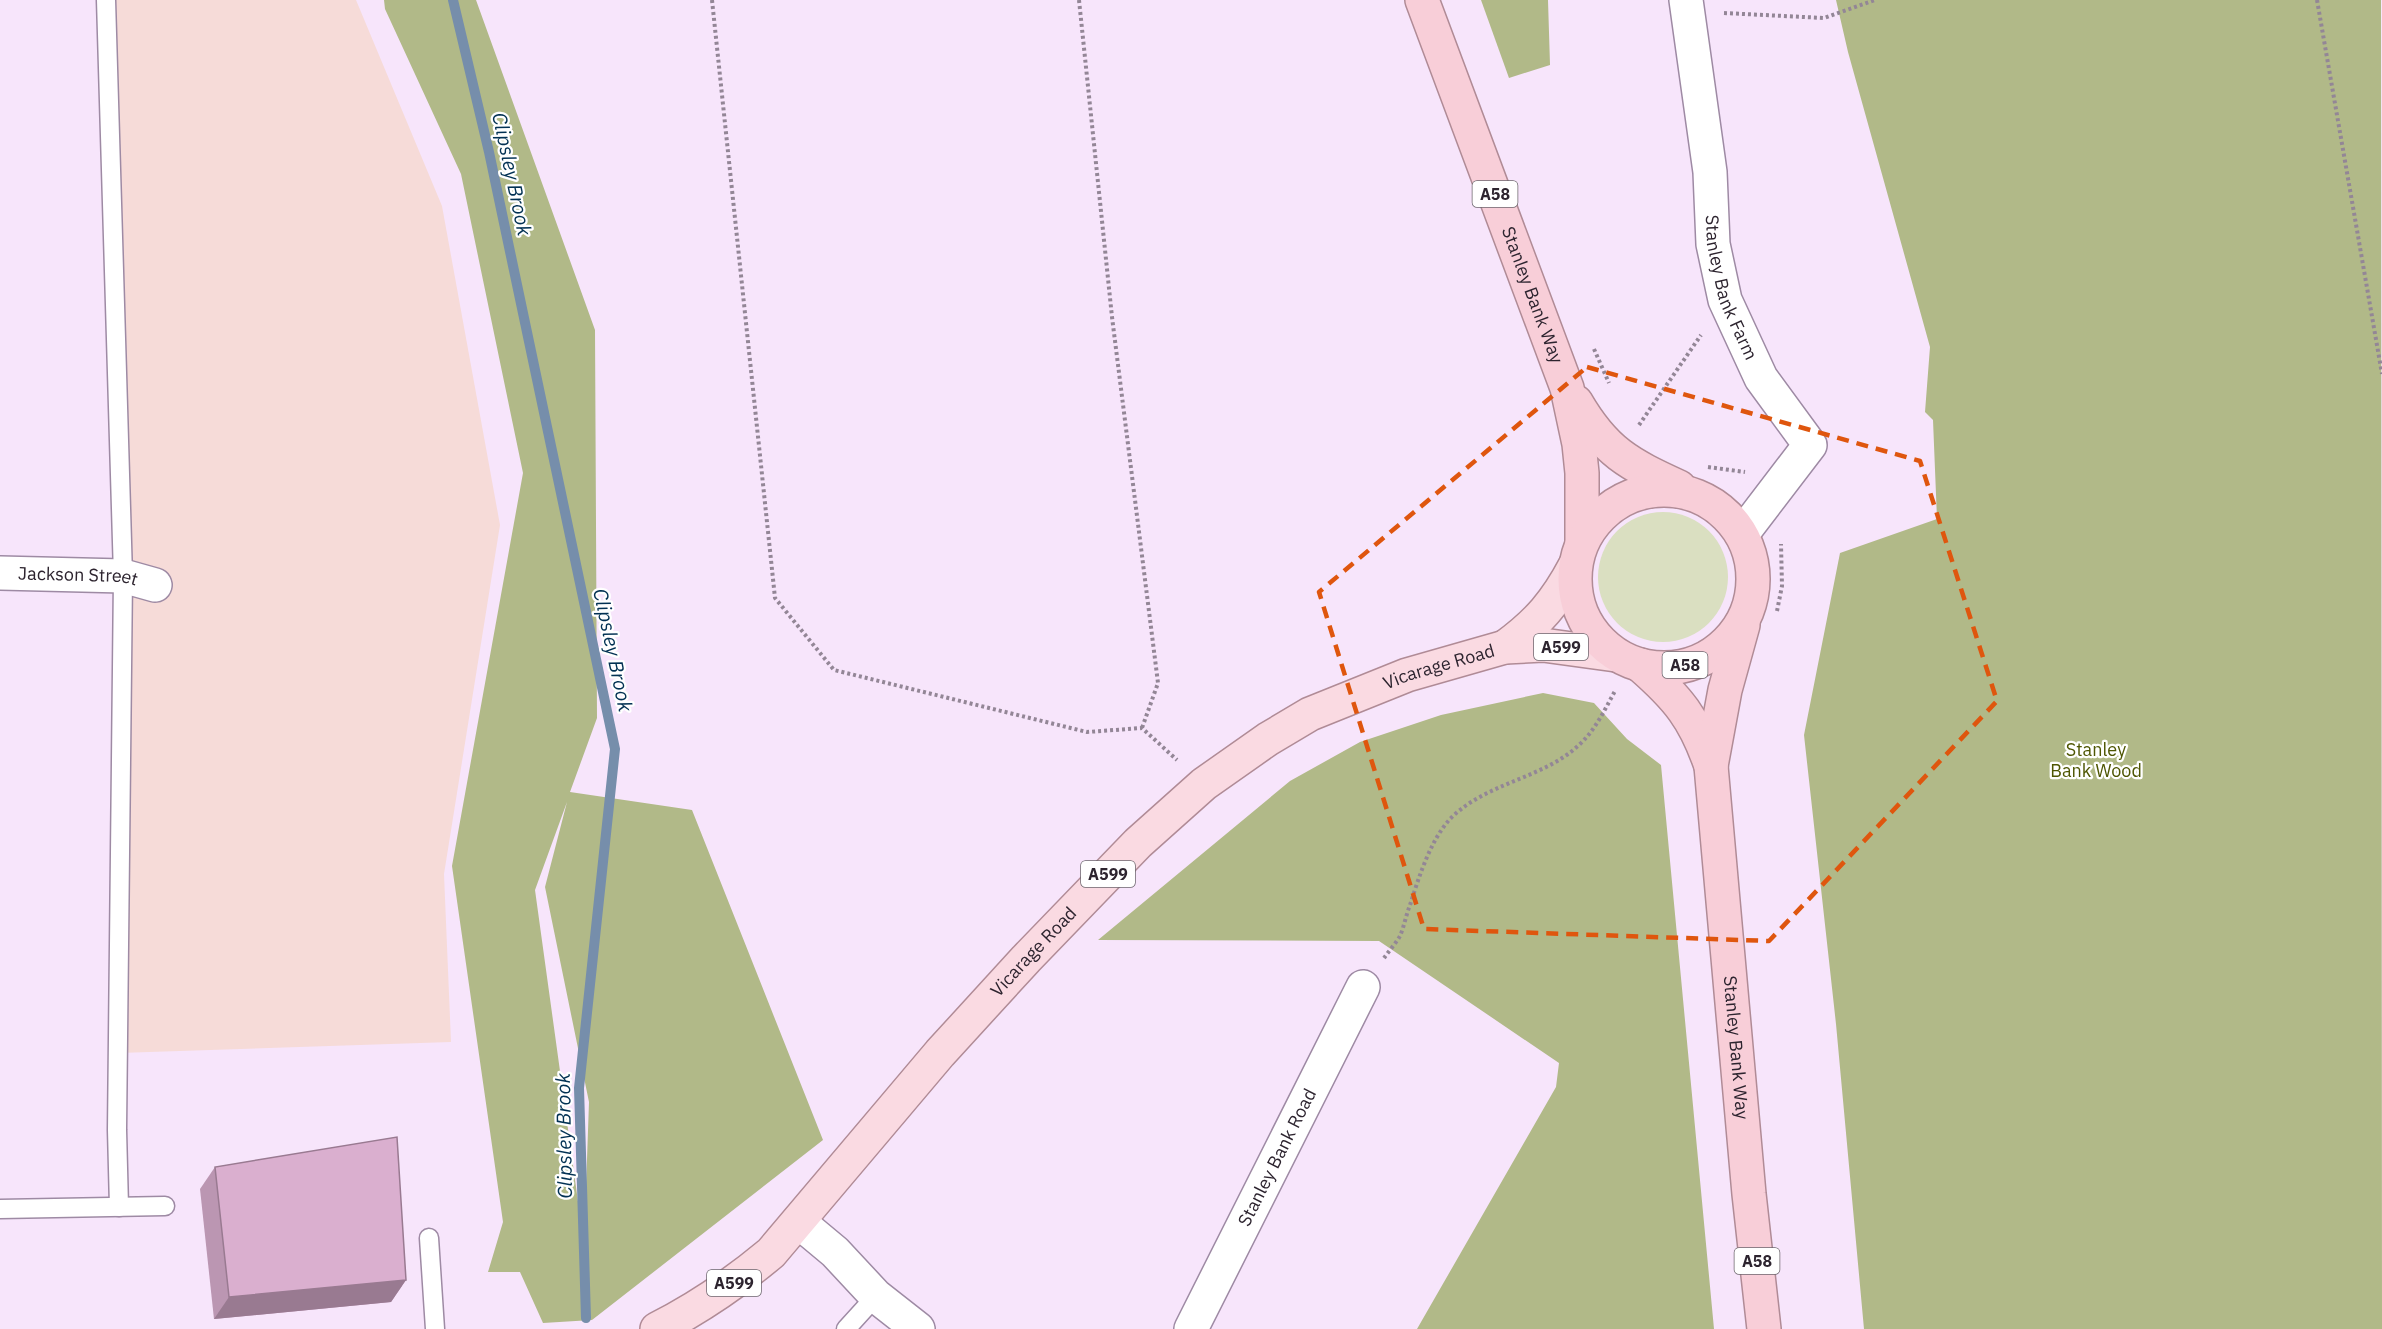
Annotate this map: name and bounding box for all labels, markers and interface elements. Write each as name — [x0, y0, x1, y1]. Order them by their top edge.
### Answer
water label: Clipsley Brook — [486, 110, 539, 239]
road number: A58 — [1472, 181, 1518, 207]
street label: Stanley Bank Farm — [1701, 214, 1763, 363]
street label: Stanley Bank Way — [1497, 223, 1569, 367]
street label: Jackson Street — [18, 561, 141, 591]
water label: Clipsley Brook — [587, 586, 640, 715]
road number: A599 — [1534, 634, 1588, 660]
street label: Vicarage Road — [1380, 639, 1497, 694]
road number: A58 — [1662, 652, 1708, 678]
park label: Stanley Bank Wood — [2050, 738, 2142, 782]
road number: A599 — [1081, 861, 1135, 887]
street label: Vicarage Road — [985, 902, 1081, 1001]
street label: Stanley Bank Way — [1719, 975, 1754, 1120]
water label: Clipsley Brook — [549, 1072, 578, 1199]
street label: Stanley Bank Road — [1233, 1084, 1321, 1230]
road number: A58 — [1734, 1248, 1780, 1274]
road number: A599 — [707, 1270, 761, 1296]

